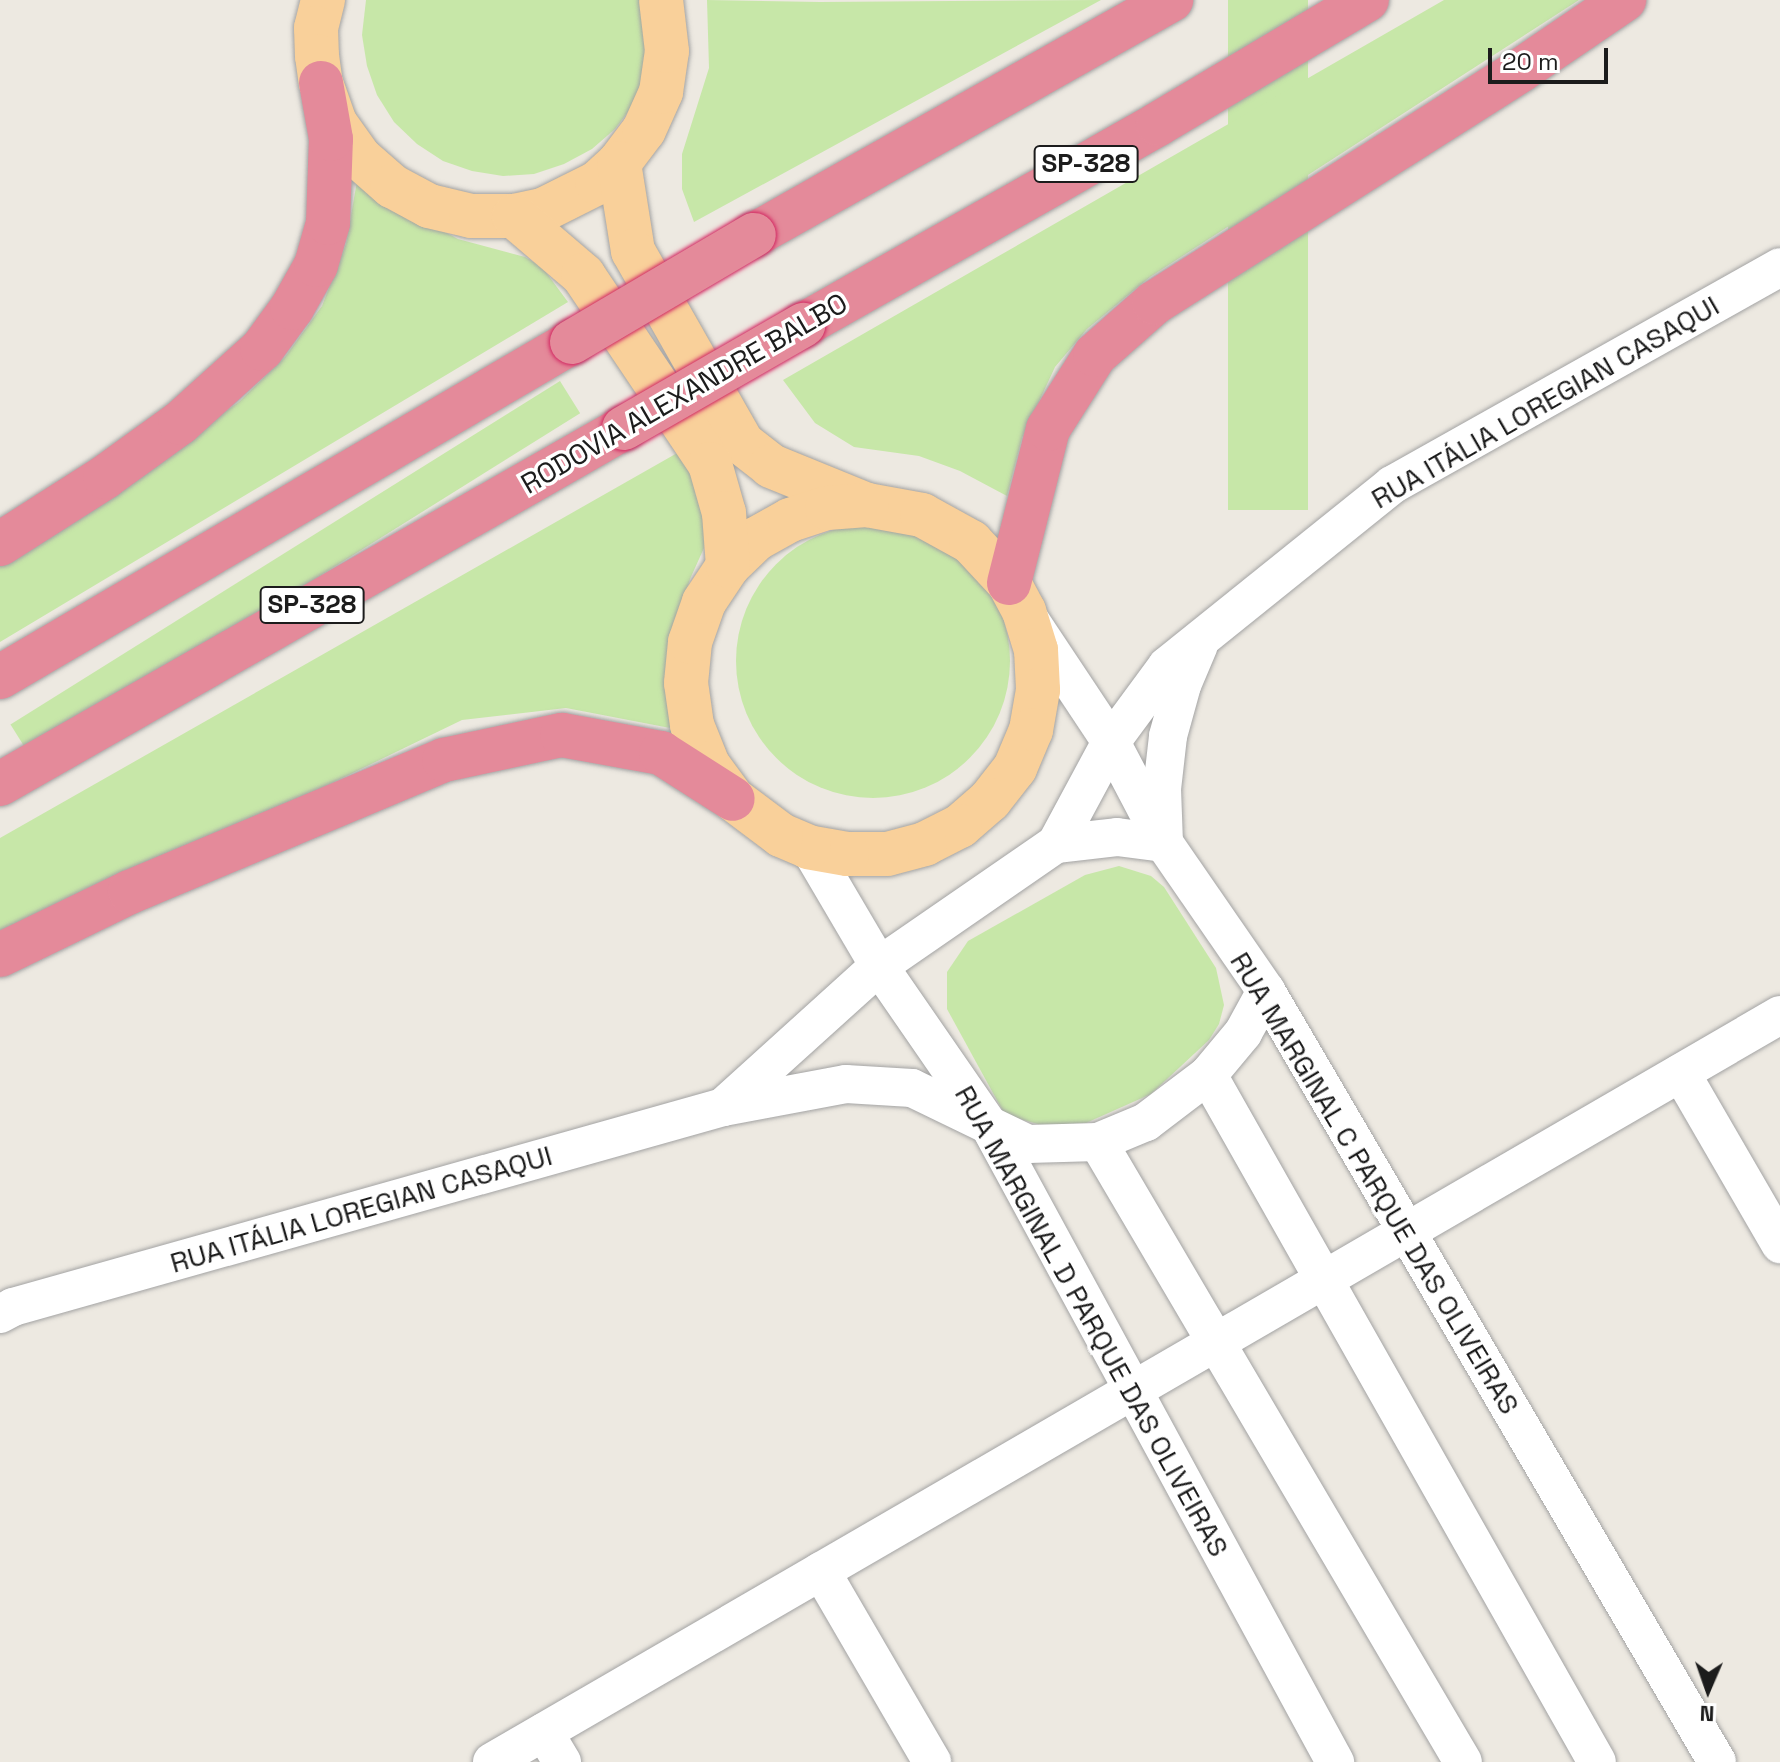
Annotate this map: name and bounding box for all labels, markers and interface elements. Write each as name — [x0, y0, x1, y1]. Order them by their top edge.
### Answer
scale bar — [1492, 32, 1612, 82]
text: 20 m — [1502, 46, 1559, 77]
road number: SP-328 — [1032, 142, 1140, 186]
street label: RODOVIA ALEXANDRE BALBO — [514, 285, 854, 501]
street label: RUA ITÁLIA LOREGIAN CASAQUI — [1365, 288, 1725, 516]
road number: SP-328 — [258, 583, 366, 627]
street label: RUA MARGINAL C PARQUE DAS OLIVEIRAS — [1223, 946, 1527, 1420]
street label: RUA MARGINAL D PARQUE DAS OLIVEIRAS — [948, 1079, 1236, 1563]
street label: RUA ITÁLIA LOREGIAN CASAQUI — [166, 1138, 556, 1280]
north arrow — [1668, 1650, 1748, 1730]
text: N — [1699, 1700, 1715, 1728]

